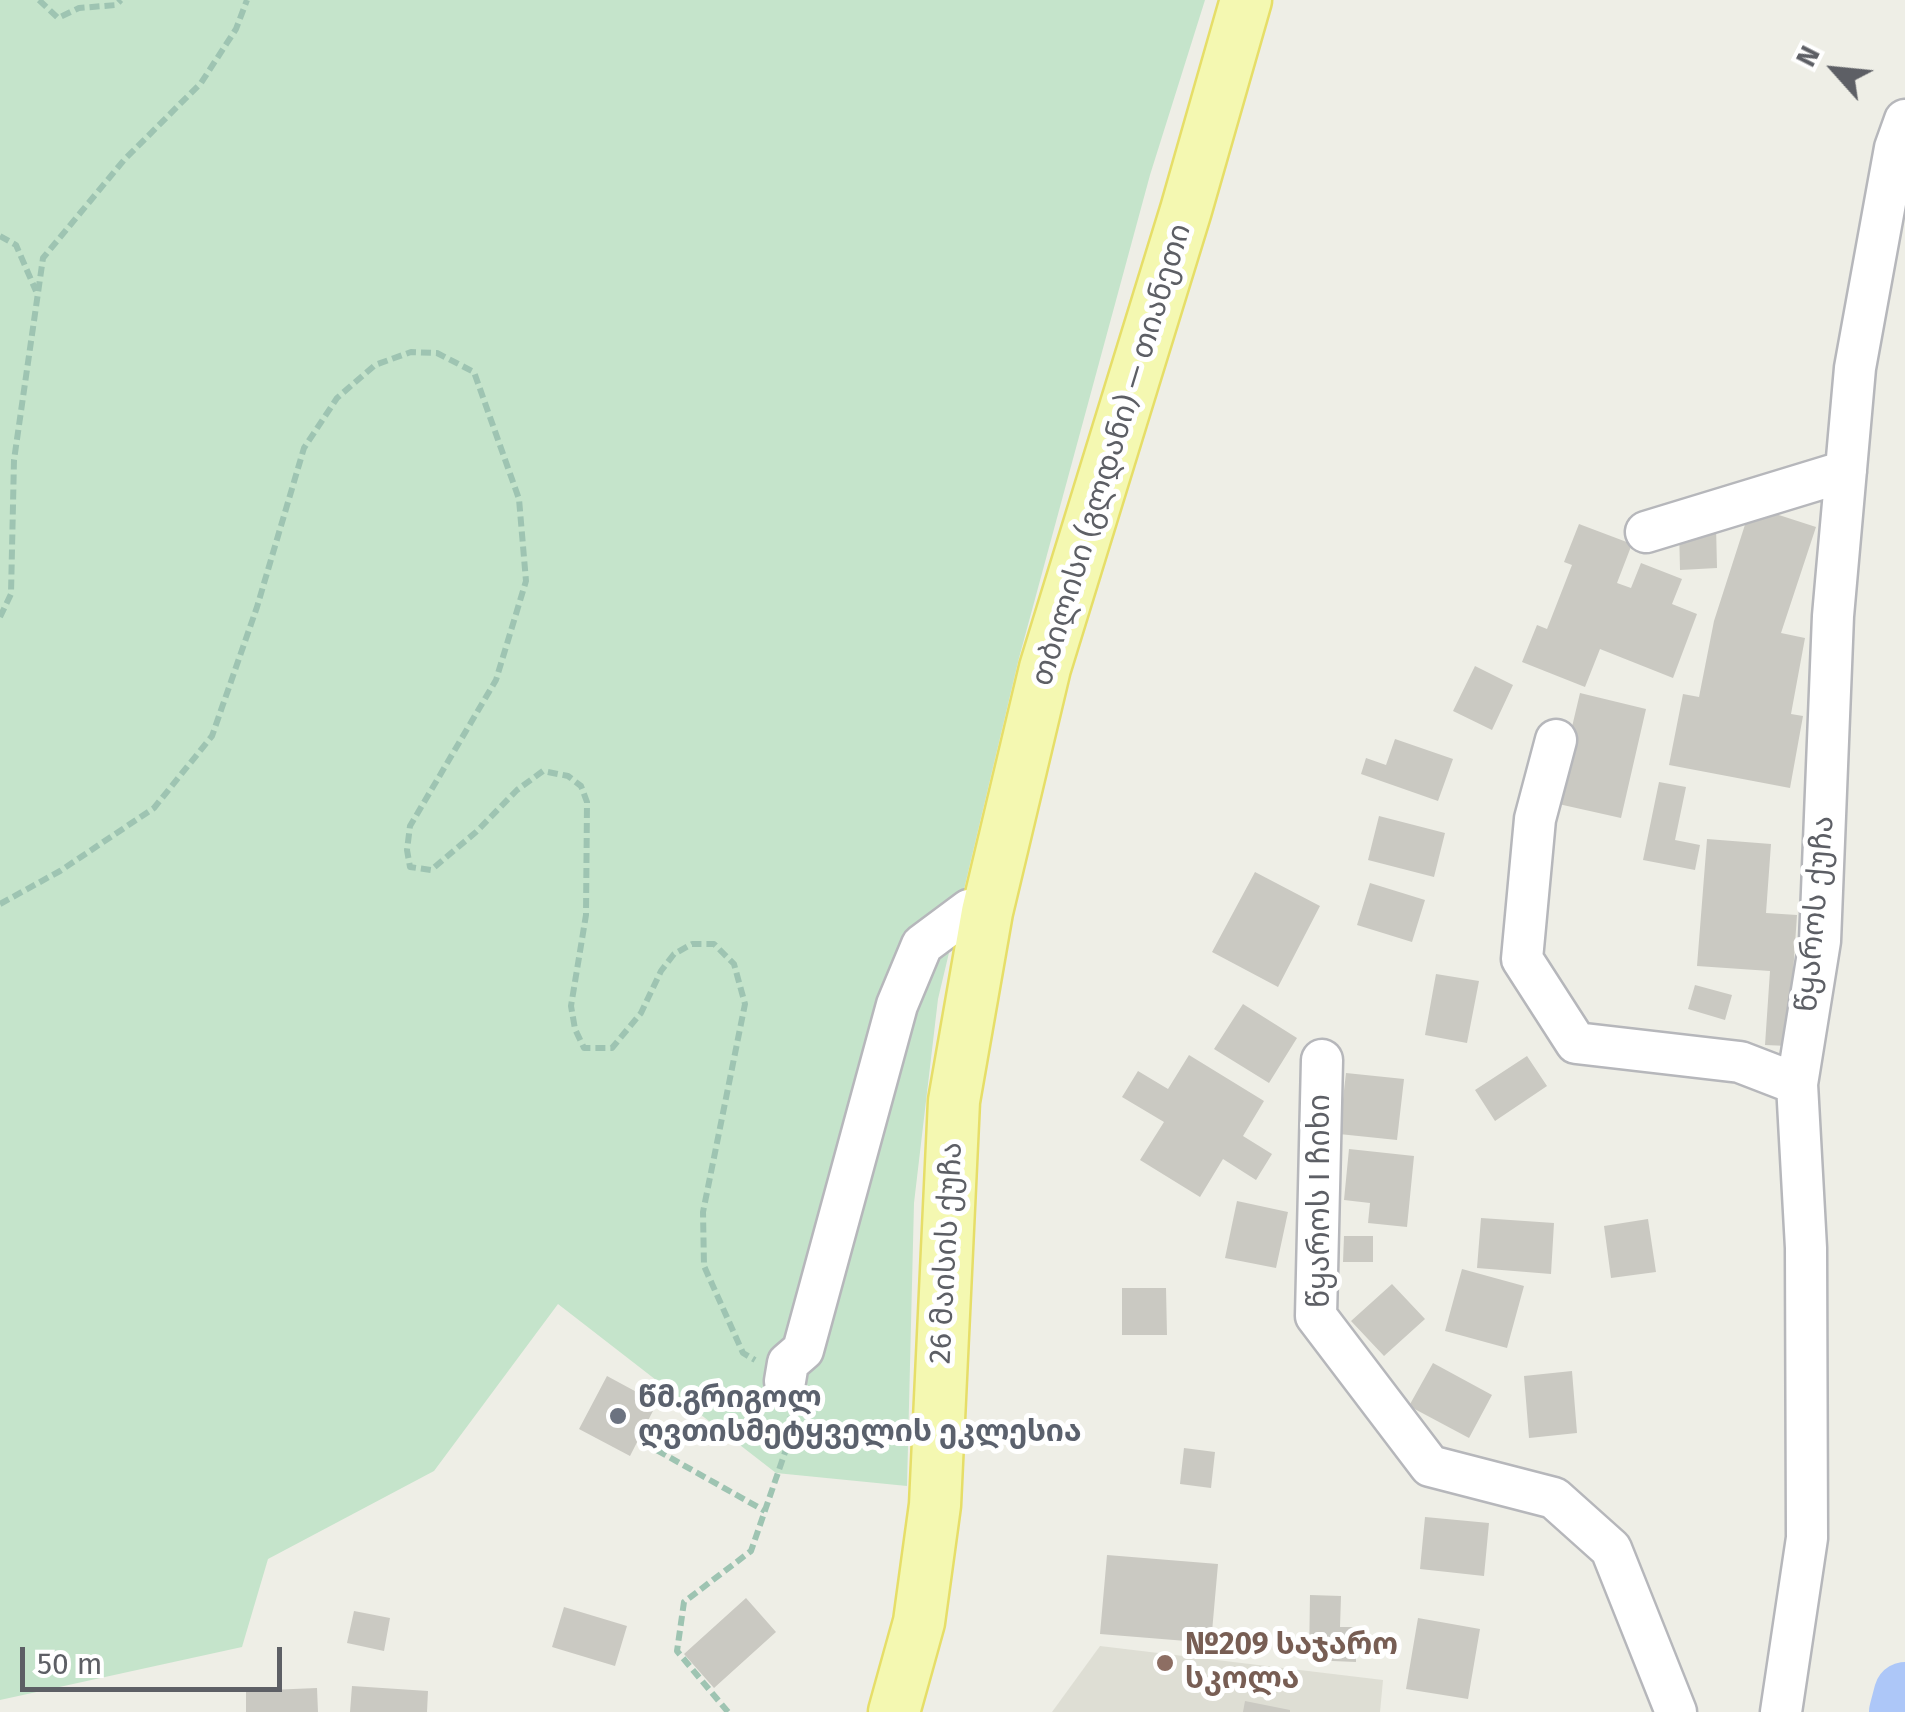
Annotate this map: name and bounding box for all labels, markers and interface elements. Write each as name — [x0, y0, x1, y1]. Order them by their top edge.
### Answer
north arrow — [1785, 20, 1885, 120]
text: N — [1789, 40, 1827, 72]
street label: თბილისი (გლდანი) — თიანეთი — [1024, 220, 1200, 690]
street label: წყაროს ქუჩა — [1789, 814, 1843, 1014]
street label: წყაროს I ჩიხი — [1303, 1094, 1339, 1308]
street label: 26 მაისის ქუჩა — [923, 1141, 971, 1365]
place label: წმ.გრიგოლ ღვთისმეტყველის ეკლესია — [638, 1381, 1082, 1452]
marker: წმ.გრიგოლ ღვთისმეტყველის ეკლესია — [607, 1405, 629, 1427]
scale bar — [25, 1627, 288, 1689]
place label: №209 საჯარო სკოლა — [1185, 1628, 1398, 1698]
text: 50 m — [37, 1646, 102, 1682]
marker: №209 საჯარო სკოლა — [1154, 1652, 1176, 1674]

